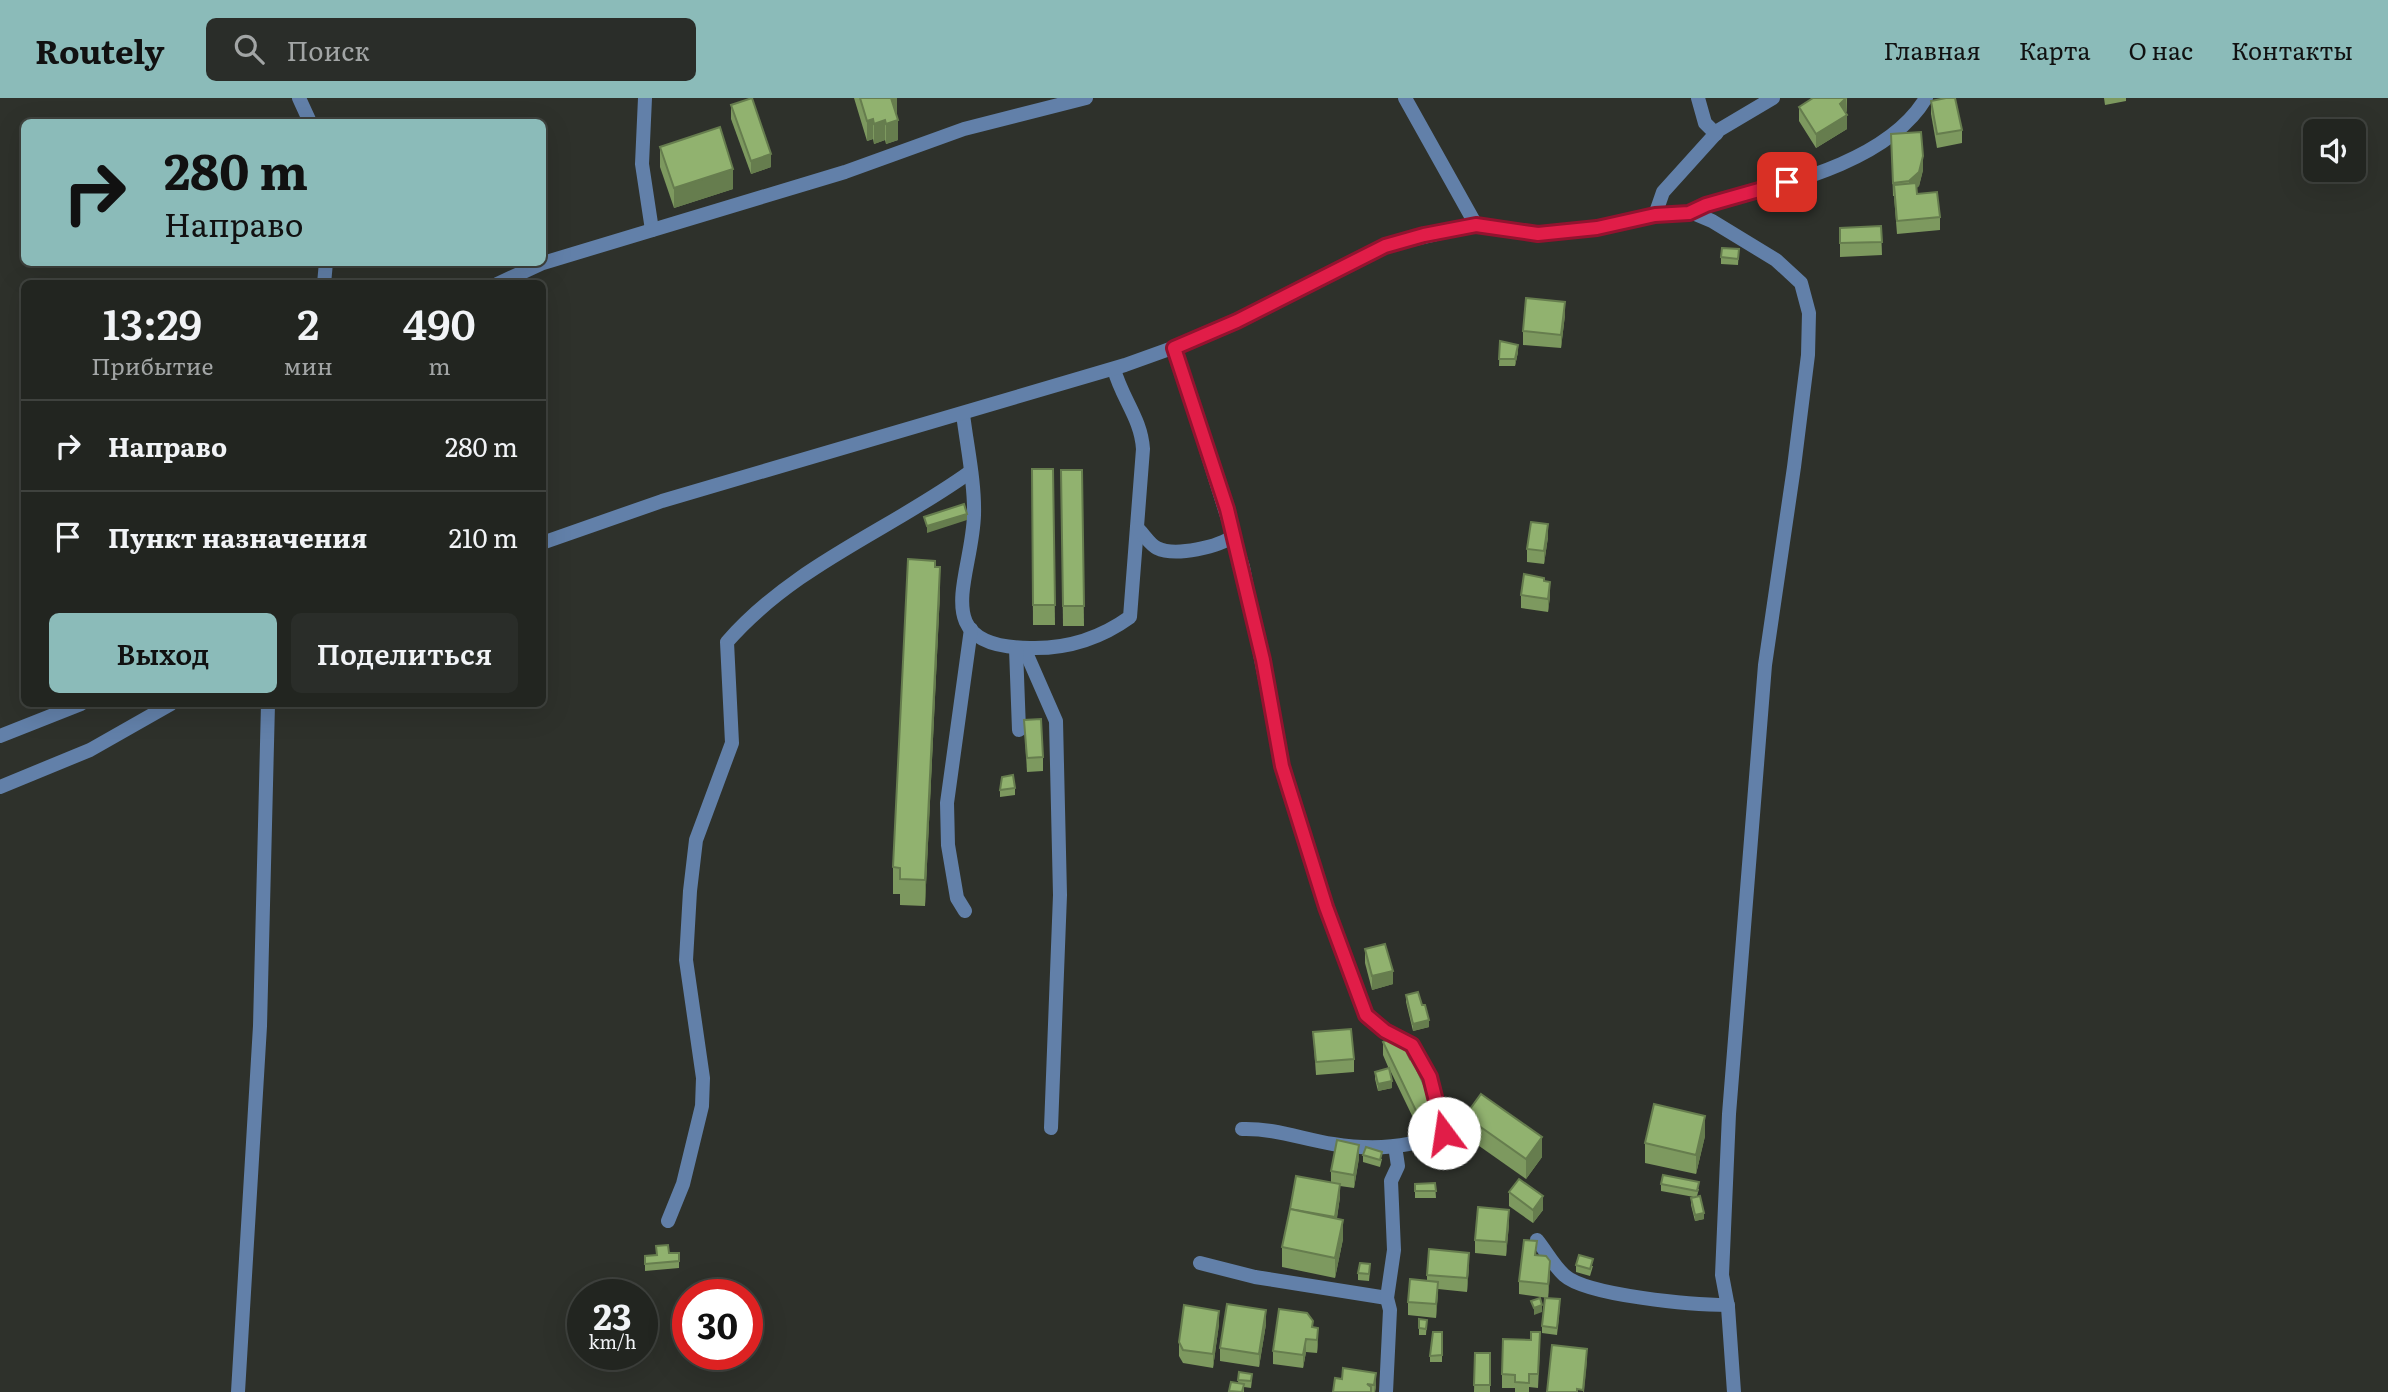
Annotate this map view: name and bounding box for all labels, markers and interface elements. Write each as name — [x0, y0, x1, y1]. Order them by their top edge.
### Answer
search box — [206, 18, 696, 81]
text: Routely — [35, 25, 164, 74]
icon: search — [230, 30, 268, 68]
text: Поиск — [286, 30, 370, 69]
text: Главная — [1883, 32, 1981, 67]
text: Карта — [2019, 32, 2091, 67]
text: О нас — [2129, 32, 2193, 67]
text: Контакты — [2231, 32, 2353, 67]
map controls — [2303, 119, 2366, 182]
button: sound — [2303, 119, 2366, 182]
text: 280 m — [164, 132, 308, 205]
icon: right — [49, 147, 140, 238]
pin — [1757, 152, 1817, 212]
icon: arrive — [1768, 163, 1806, 201]
text: Направо — [164, 199, 304, 247]
text: 13:29 — [103, 291, 202, 353]
text: 2 — [297, 291, 319, 353]
text: 490 — [403, 291, 476, 353]
text: Прибытие — [91, 348, 214, 382]
text: мин — [284, 348, 333, 382]
text: m — [428, 348, 450, 382]
text: Направо — [108, 426, 227, 465]
text: 280 m — [445, 426, 518, 465]
icon: right — [49, 427, 87, 465]
text: Пункт назначения — [108, 517, 367, 556]
text: 210 m — [449, 517, 518, 556]
icon: arrive — [49, 518, 87, 556]
button: Выход — [49, 613, 277, 693]
button: Поделиться — [291, 613, 518, 693]
position arrow — [1407, 1096, 1481, 1170]
speed limit sign: 30 — [672, 1279, 763, 1370]
text: 23 — [593, 1289, 632, 1341]
text: km/h — [589, 1328, 636, 1355]

